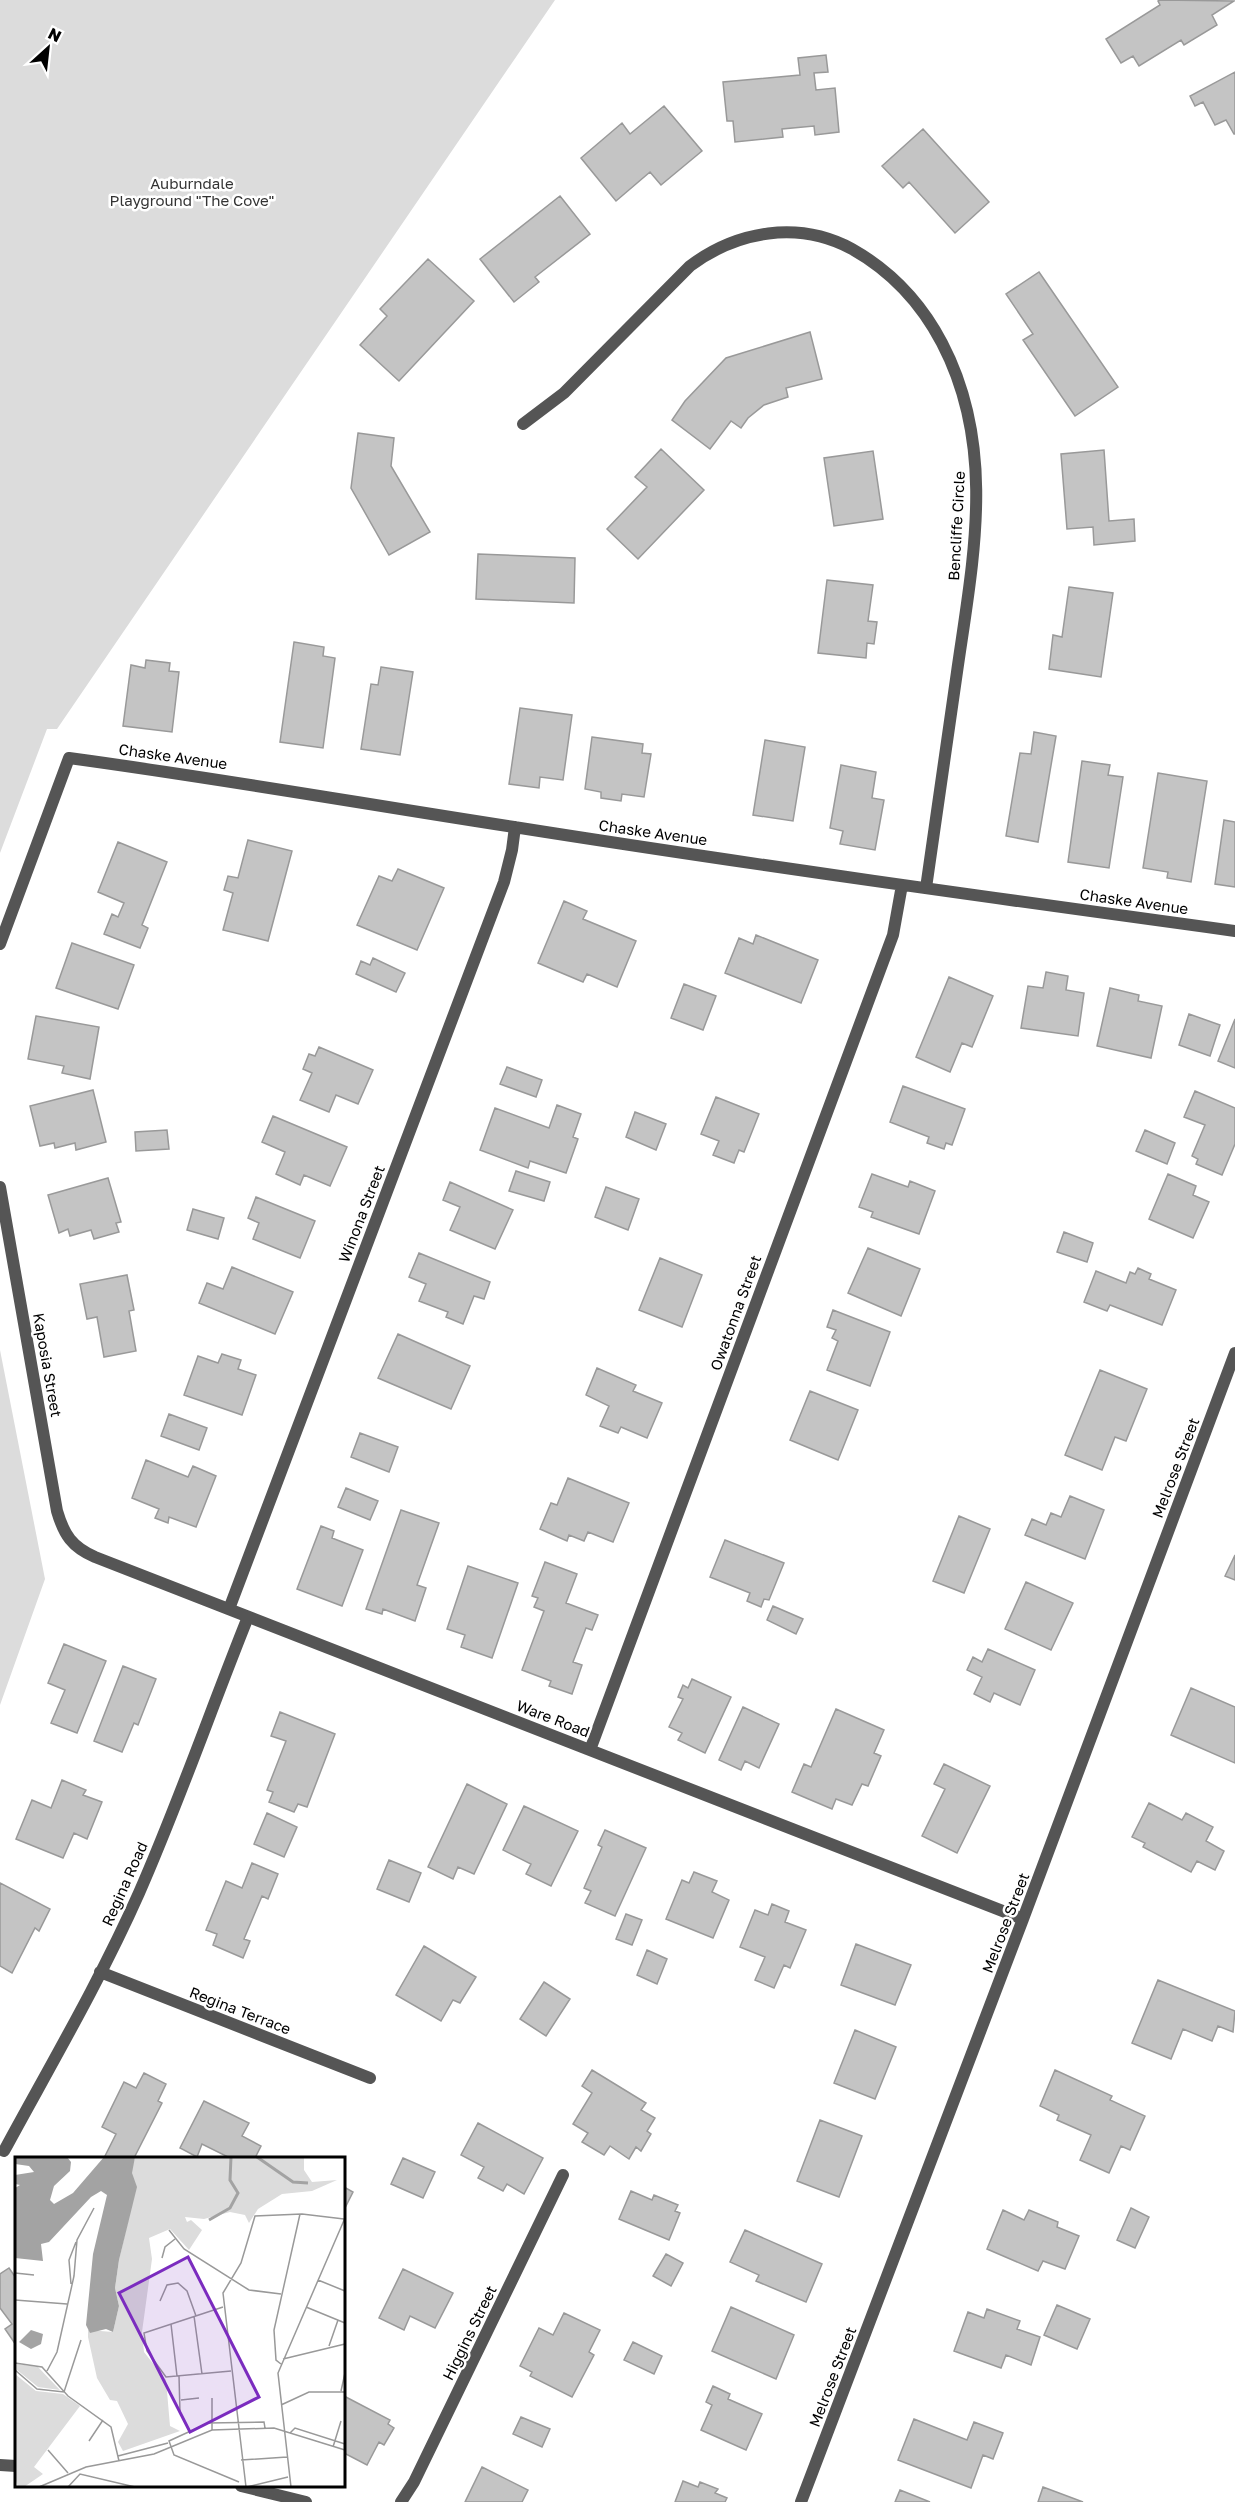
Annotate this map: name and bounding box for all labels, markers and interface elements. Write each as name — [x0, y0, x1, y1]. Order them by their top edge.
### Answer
north arrow — [18, 18, 78, 78]
text: N — [45, 23, 65, 46]
park label: Auburndale Playground "The Cove" — [110, 174, 274, 209]
street label: Bencliffe Circle — [944, 470, 968, 581]
street label: Chaske Avenue — [118, 739, 229, 773]
street label: Chaske Avenue — [598, 815, 709, 849]
street label: Chaske Avenue — [1079, 884, 1190, 918]
street label: Winona Street — [334, 1163, 388, 1265]
street label: Owatonna Street — [706, 1253, 764, 1373]
street label: Kaposia Street — [30, 1311, 66, 1418]
street label: Melrose Street — [1148, 1415, 1202, 1520]
street label: Ware Road — [514, 1696, 593, 1740]
street label: Regina Road — [98, 1839, 151, 1928]
street label: Melrose Street — [978, 1870, 1032, 1975]
street label: Regina Terrace — [187, 1982, 294, 2038]
inset map — [15, 2157, 345, 2487]
street label: Higgins Street — [438, 2282, 500, 2383]
street label: Melrose Street — [805, 2324, 859, 2429]

